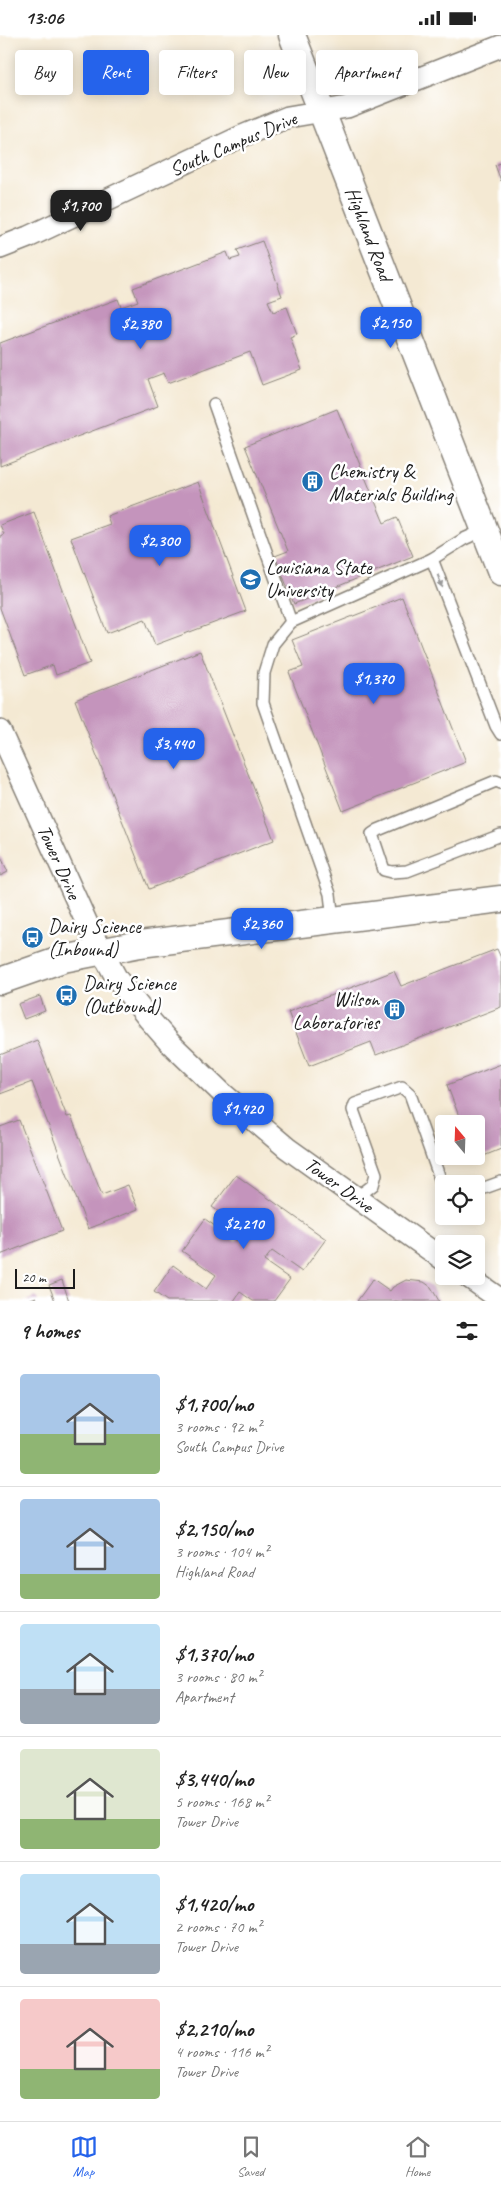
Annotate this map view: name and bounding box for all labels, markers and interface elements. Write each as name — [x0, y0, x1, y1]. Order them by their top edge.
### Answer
text: 13:06 — [25, 6, 63, 30]
chip: Buy — [15, 50, 73, 95]
chip: Rent — [83, 50, 149, 95]
chip: Filters — [159, 50, 234, 95]
chip: New — [244, 50, 306, 95]
chip: Apartment — [316, 50, 418, 95]
street label: South Campus Drive — [166, 105, 302, 182]
street label: Highland Road — [340, 183, 399, 287]
pin: $1,700 — [40, 189, 122, 232]
text: $1,700 — [61, 196, 101, 216]
pin: $2,380 — [100, 307, 182, 350]
pin: $2,150 — [350, 307, 432, 349]
text: $2,150 — [372, 313, 410, 333]
text: $2,380 — [121, 314, 161, 334]
place label: Chemistry & Materials Building — [329, 459, 454, 507]
building icon: Chemistry & Materials Building — [301, 470, 325, 494]
pin: $2,300 — [119, 525, 201, 567]
text: $2,300 — [140, 531, 180, 551]
place label: Louisiana State University — [266, 555, 373, 603]
school or university icon: Louisiana State University — [238, 567, 262, 591]
one-way arrow — [436, 574, 444, 589]
pin: $1,370 — [333, 663, 415, 705]
text: $1,370 — [354, 669, 394, 689]
pin: $3,440 — [133, 727, 215, 770]
text: $3,440 — [154, 734, 194, 754]
street label: Tower Drive — [32, 821, 87, 904]
pin: $2,360 — [221, 907, 303, 950]
place label: Dairy Science (Inbound) — [48, 914, 142, 962]
text: $2,360 — [242, 914, 282, 934]
bus stop icon: Dairy Science (Inbound) — [20, 926, 44, 950]
place label: Dairy Science (Outbound) — [83, 971, 177, 1019]
bus stop icon: Dairy Science (Outbound) — [55, 983, 79, 1007]
place label: Wilson Laboratories — [293, 987, 381, 1035]
building icon: Wilson Laboratories — [383, 998, 407, 1022]
pin: $1,420 — [202, 1093, 284, 1135]
text: $1,420 — [223, 1099, 263, 1119]
north arrow — [435, 1115, 485, 1165]
map controls — [435, 1115, 485, 1285]
street label: Tower Drive — [300, 1152, 379, 1219]
button: locate — [435, 1175, 485, 1225]
pin: $2,210 — [203, 1207, 285, 1250]
text: $2,210 — [224, 1214, 264, 1234]
button: layers — [435, 1235, 485, 1285]
scale bar — [15, 1266, 75, 1289]
text: 20 m — [22, 1269, 46, 1286]
icon: filters — [453, 1317, 481, 1345]
text: 9 homes — [20, 1318, 79, 1344]
text: $1,700/mo — [175, 1391, 253, 1417]
icon: home — [60, 1394, 120, 1454]
text: 3 rooms · 92 m² — [175, 1417, 261, 1437]
text: South Campus Drive — [175, 1437, 283, 1457]
text: $2,150/mo — [175, 1516, 253, 1542]
icon: home — [60, 1519, 120, 1579]
text: 3 rooms · 104 m² — [175, 1542, 269, 1562]
text: Highland Road — [175, 1562, 254, 1582]
text: $1,370/mo — [175, 1641, 253, 1667]
icon: home — [60, 1644, 120, 1704]
text: 3 rooms · 80 m² — [175, 1667, 261, 1687]
text: Apartment — [175, 1687, 234, 1707]
text: $3,440/mo — [175, 1766, 253, 1792]
icon: home — [60, 1769, 120, 1829]
text: 5 rooms · 168 m² — [175, 1792, 269, 1812]
text: Tower Drive — [175, 1812, 238, 1832]
text: $1,420/mo — [175, 1891, 253, 1917]
icon: home — [60, 1894, 120, 1954]
text: 2 rooms · 70 m² — [175, 1917, 261, 1937]
text: Tower Drive — [175, 1937, 238, 1957]
text: $2,210/mo — [175, 2016, 253, 2042]
icon: home — [60, 2019, 120, 2079]
text: 4 rooms · 116 m² — [175, 2042, 269, 2062]
text: Tower Drive — [175, 2062, 238, 2082]
tab: Map — [70, 2133, 98, 2180]
tab: Saved — [237, 2133, 265, 2180]
tab: Home — [404, 2133, 432, 2180]

